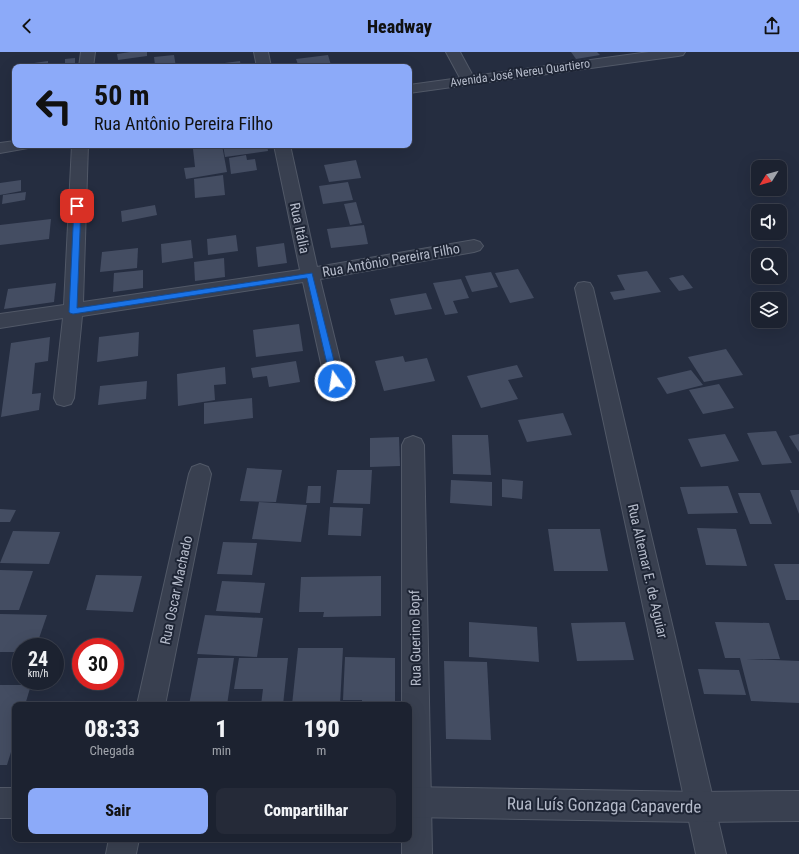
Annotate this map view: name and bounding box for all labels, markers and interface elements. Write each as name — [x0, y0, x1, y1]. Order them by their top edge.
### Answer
icon: back — [16, 15, 38, 37]
icon: share — [761, 15, 783, 37]
text: Headway — [367, 16, 432, 37]
street label: Avenida José Nereu Quartiero — [449, 56, 591, 90]
text: 50 m — [94, 79, 150, 112]
icon: left — [28, 80, 80, 132]
text: Rua Antônio Pereira Filho — [94, 113, 273, 134]
north arrow — [751, 160, 787, 196]
map controls — [751, 160, 787, 328]
pin — [60, 189, 94, 223]
icon: arrive — [66, 195, 88, 217]
street label: Rua Itália — [287, 201, 313, 255]
button: sound — [751, 204, 787, 240]
street label: Rua Antônio Pereira Filho — [321, 240, 461, 280]
button: search — [751, 248, 787, 284]
button: layers — [751, 292, 787, 328]
position arrow — [314, 360, 356, 402]
street label: Rua Altemar E. de Aguiar — [625, 502, 671, 640]
street label: Rua Oscar Machado — [157, 534, 195, 646]
street label: Rua Guerino Bopf — [406, 589, 424, 686]
speed limit sign: 30 — [72, 638, 124, 690]
text: 24 — [28, 647, 48, 671]
text: km/h — [28, 668, 48, 679]
text: 08:33 — [84, 715, 140, 743]
text: 1 — [215, 715, 228, 743]
text: 190 — [303, 715, 340, 743]
text: Chegada — [89, 743, 134, 758]
text: min — [212, 743, 231, 758]
text: m — [317, 743, 326, 758]
button: Sair — [28, 788, 208, 834]
button: Compartilhar — [216, 788, 396, 834]
street label: Rua Luís Gonzaga Capaverde — [507, 793, 701, 817]

